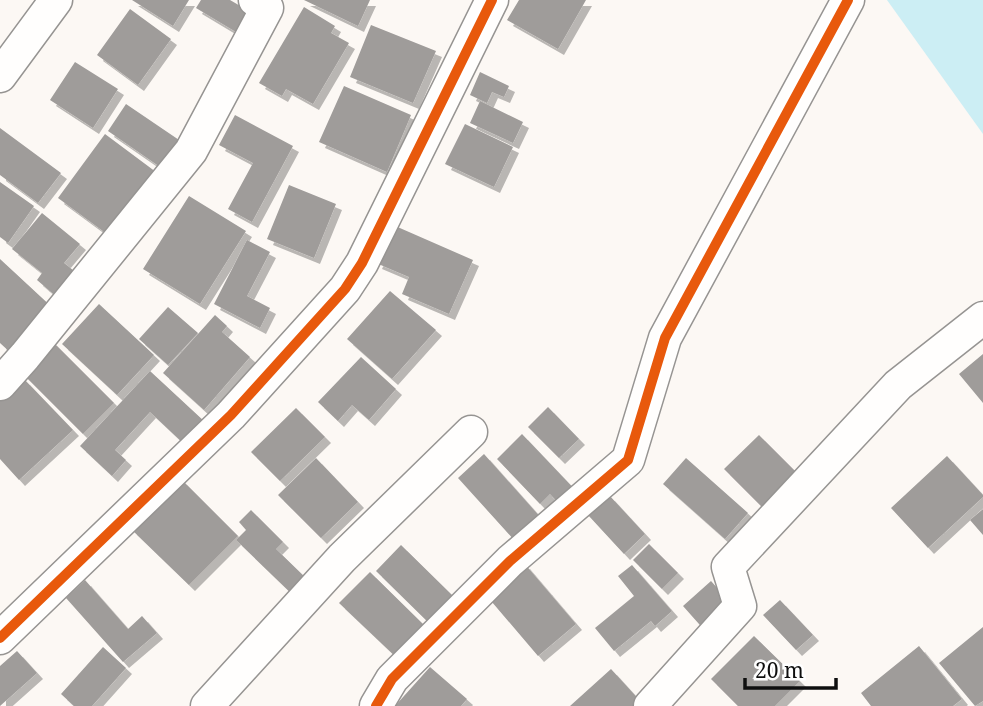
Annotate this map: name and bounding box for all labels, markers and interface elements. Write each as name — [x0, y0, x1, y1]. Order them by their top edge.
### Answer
scale bar — [745, 646, 836, 690]
text: 20 m — [755, 656, 804, 684]

